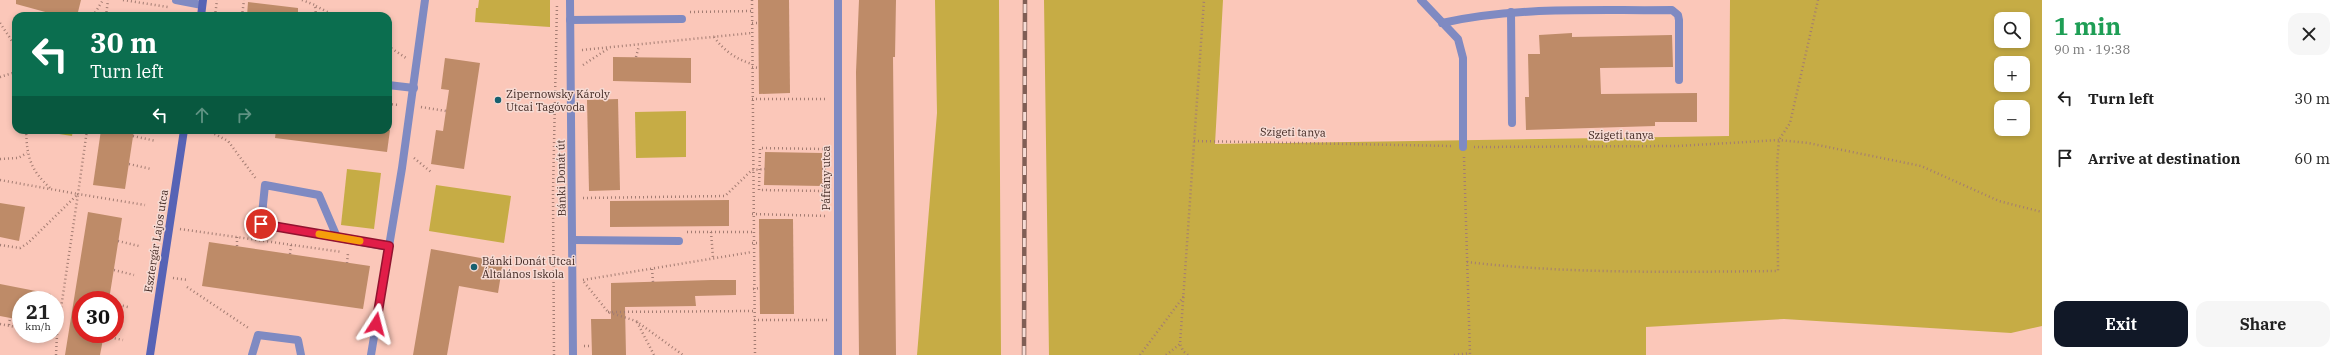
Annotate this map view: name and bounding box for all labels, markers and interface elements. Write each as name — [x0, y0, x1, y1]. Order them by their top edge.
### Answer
text: 1 min — [2054, 10, 2121, 42]
map controls — [1994, 12, 2030, 136]
button: search — [1994, 12, 2030, 48]
button: close — [2288, 13, 2330, 55]
text: 30 m — [90, 24, 157, 61]
icon: left — [24, 28, 76, 80]
text: 90 m · 19:38 — [2054, 41, 2130, 58]
button: + — [1994, 56, 2030, 92]
text: Turn left — [90, 60, 164, 83]
place label: Zipernowsky Károly Utcai Tagóvoda — [506, 87, 610, 114]
icon: left — [2054, 87, 2076, 109]
text: Turn left — [2088, 89, 2154, 108]
text: 30 m — [2294, 89, 2330, 108]
marker: Zipernowsky Károly Utcai Tagóvoda — [493, 95, 503, 105]
button: − — [1994, 100, 2030, 136]
icon: left — [149, 104, 171, 126]
icon: ahead — [191, 104, 213, 126]
icon: right — [233, 104, 255, 126]
street label: Szigeti tanya — [1260, 124, 1326, 140]
street label: Szigeti tanya — [1588, 128, 1654, 142]
street label: Bánki Donát út — [553, 139, 569, 217]
street label: Páfrány utca — [819, 146, 833, 210]
icon: arrive — [2054, 147, 2076, 169]
text: Arrive at destination — [2088, 149, 2240, 168]
text: 60 m — [2294, 149, 2330, 168]
street label: Esztergár Lajos utca — [141, 188, 171, 294]
pin — [244, 207, 278, 241]
icon: arrive — [250, 213, 272, 235]
place label: Bánki Donát Utcai Általános Iskola — [482, 254, 576, 281]
marker: Bánki Donát Utcai Általános Iskola — [469, 262, 479, 272]
speed limit sign: 30 — [72, 291, 124, 343]
text: 21 — [26, 298, 50, 325]
button: Exit — [2054, 301, 2188, 347]
button: Share — [2196, 301, 2330, 347]
position arrow — [355, 303, 397, 345]
text: km/h — [25, 320, 51, 333]

